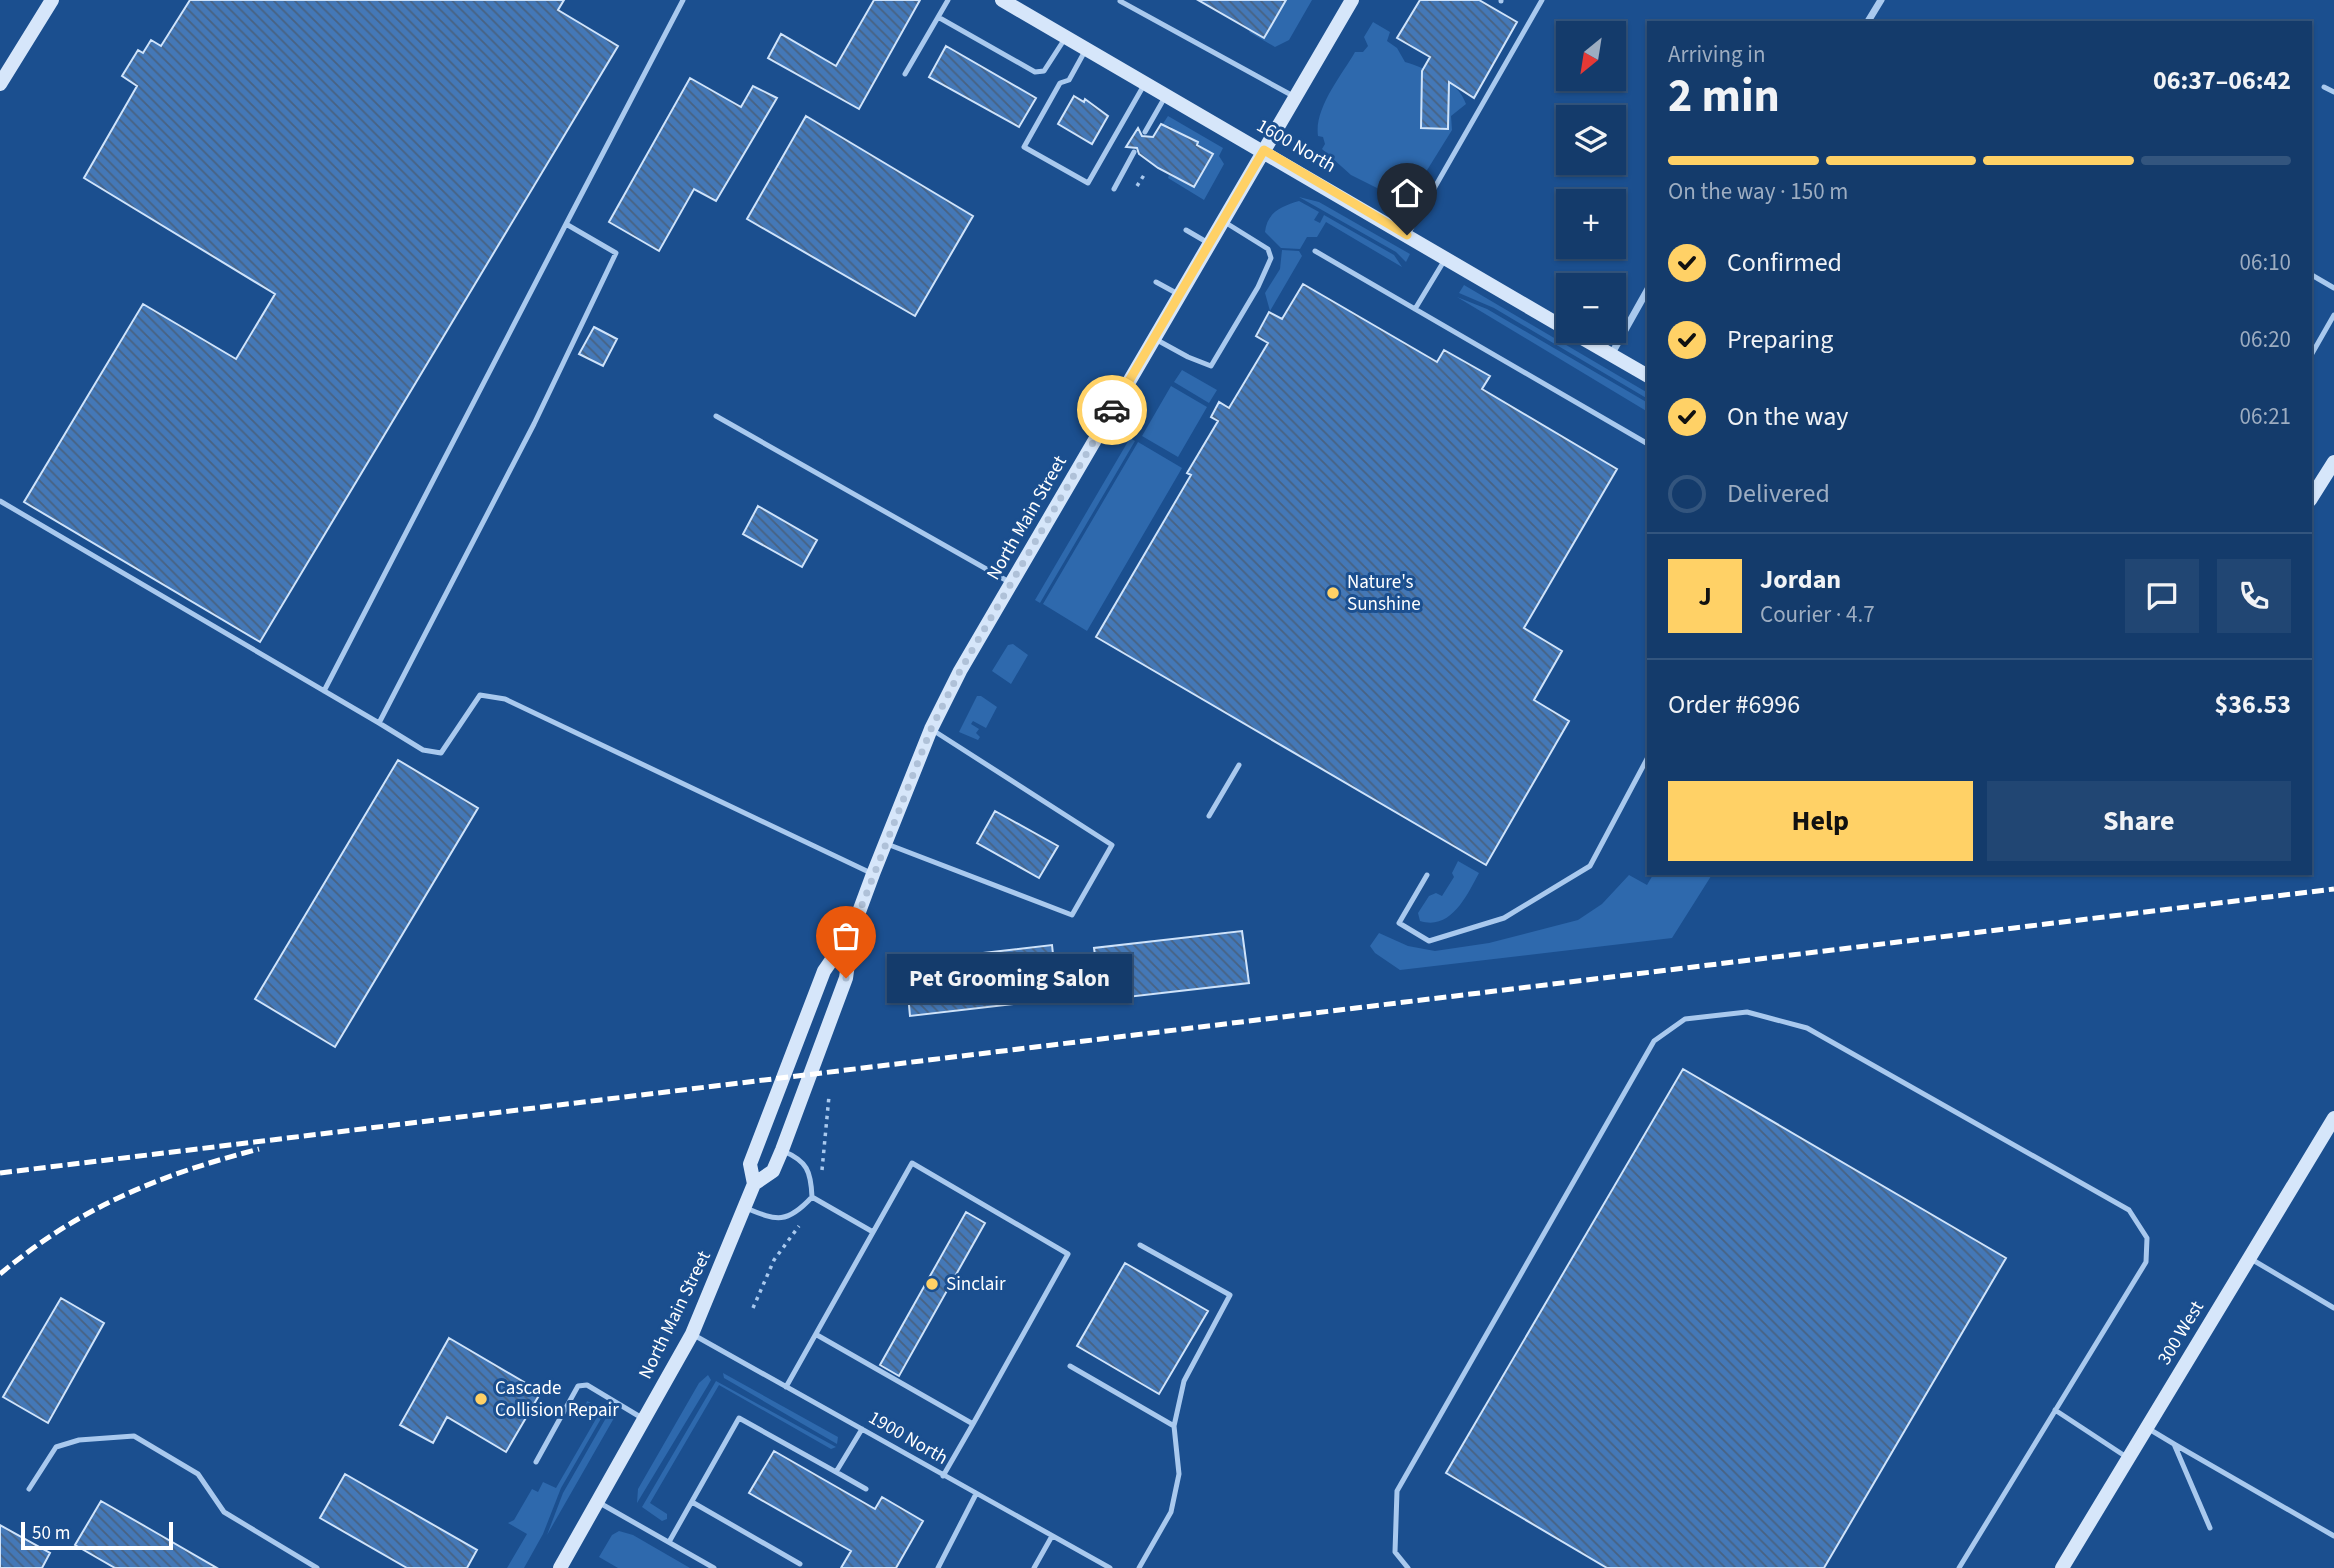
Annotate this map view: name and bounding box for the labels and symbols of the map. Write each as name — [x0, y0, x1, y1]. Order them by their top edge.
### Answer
north arrow — [1556, 21, 1626, 91]
street label: 1600 North — [1251, 112, 1341, 180]
pin — [1377, 163, 1437, 235]
courier — [1077, 375, 1147, 445]
street label: North Main Street — [980, 450, 1074, 585]
place label: Nature's Sunshine — [1347, 569, 1421, 618]
marker: Nature's Sunshine — [1325, 585, 1341, 601]
pin — [816, 906, 876, 978]
callout: Pet Grooming Salon — [888, 954, 1133, 1002]
street label: North Main Street — [632, 1246, 718, 1384]
place label: Sinclair — [946, 1271, 1006, 1298]
marker: Sinclair — [924, 1276, 940, 1292]
street label: 300 West — [2151, 1295, 2211, 1370]
place label: Cascade Collision Repair — [495, 1375, 619, 1424]
marker: Cascade Collision Repair — [473, 1391, 489, 1407]
street label: 1900 North — [863, 1404, 953, 1472]
scale bar — [21, 1519, 173, 1551]

